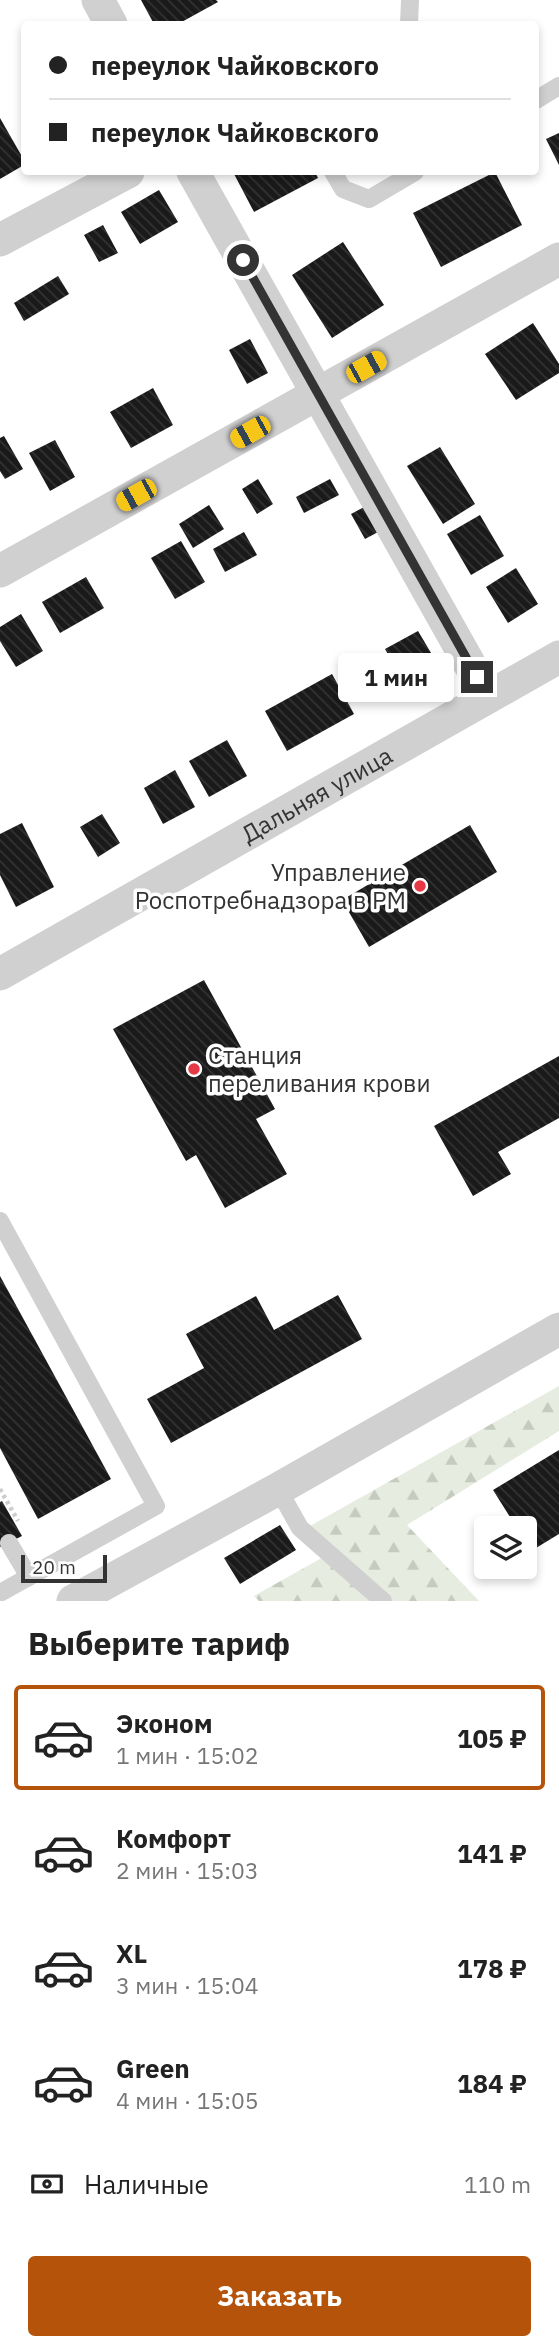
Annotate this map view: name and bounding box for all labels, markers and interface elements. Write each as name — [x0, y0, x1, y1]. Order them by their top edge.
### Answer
text: переулок Чайковского — [91, 48, 379, 82]
text: переулок Чайковского — [91, 115, 379, 149]
route start — [227, 244, 259, 276]
car — [343, 348, 390, 386]
car — [227, 413, 274, 451]
car — [113, 476, 160, 514]
callout: 1 мин — [337, 652, 452, 702]
route end — [461, 661, 493, 693]
text: 1 мин — [364, 662, 428, 692]
street label: Дальняя улица — [235, 739, 398, 850]
place label: Управление Роспотребнадзора в РМ — [135, 856, 406, 916]
marker: Управление Роспотребнадзора в РМ — [412, 878, 428, 894]
place label: Станция переливания крови — [208, 1039, 431, 1099]
marker: Станция переливания крови — [186, 1061, 202, 1077]
map controls — [474, 1516, 537, 1579]
button: layers — [474, 1516, 537, 1579]
scale bar — [21, 1552, 107, 1584]
text: 20 m — [32, 1555, 76, 1579]
text: Выберите тариф — [28, 1622, 290, 1664]
icon: car — [32, 1706, 95, 1769]
text: Эконом — [116, 1706, 213, 1740]
text: 105 ₽ — [457, 1721, 527, 1755]
text: 1 мин · 15:02 — [116, 1740, 259, 1770]
icon: car — [32, 1821, 95, 1884]
text: Комфорт — [116, 1821, 231, 1855]
text: 141 ₽ — [457, 1836, 527, 1870]
text: 2 мин · 15:03 — [116, 1855, 259, 1885]
icon: car — [32, 1936, 95, 1999]
text: XL — [116, 1936, 147, 1970]
text: 178 ₽ — [457, 1951, 527, 1985]
text: 3 мин · 15:04 — [116, 1970, 259, 2000]
icon: car — [32, 2051, 95, 2114]
text: Green — [116, 2051, 190, 2085]
text: 184 ₽ — [457, 2066, 527, 2100]
text: 4 мин · 15:05 — [116, 2085, 259, 2115]
icon: cash — [28, 2165, 66, 2203]
text: Наличные — [84, 2167, 209, 2201]
text: 110 m — [464, 2169, 531, 2199]
button: Заказать — [28, 2256, 531, 2336]

